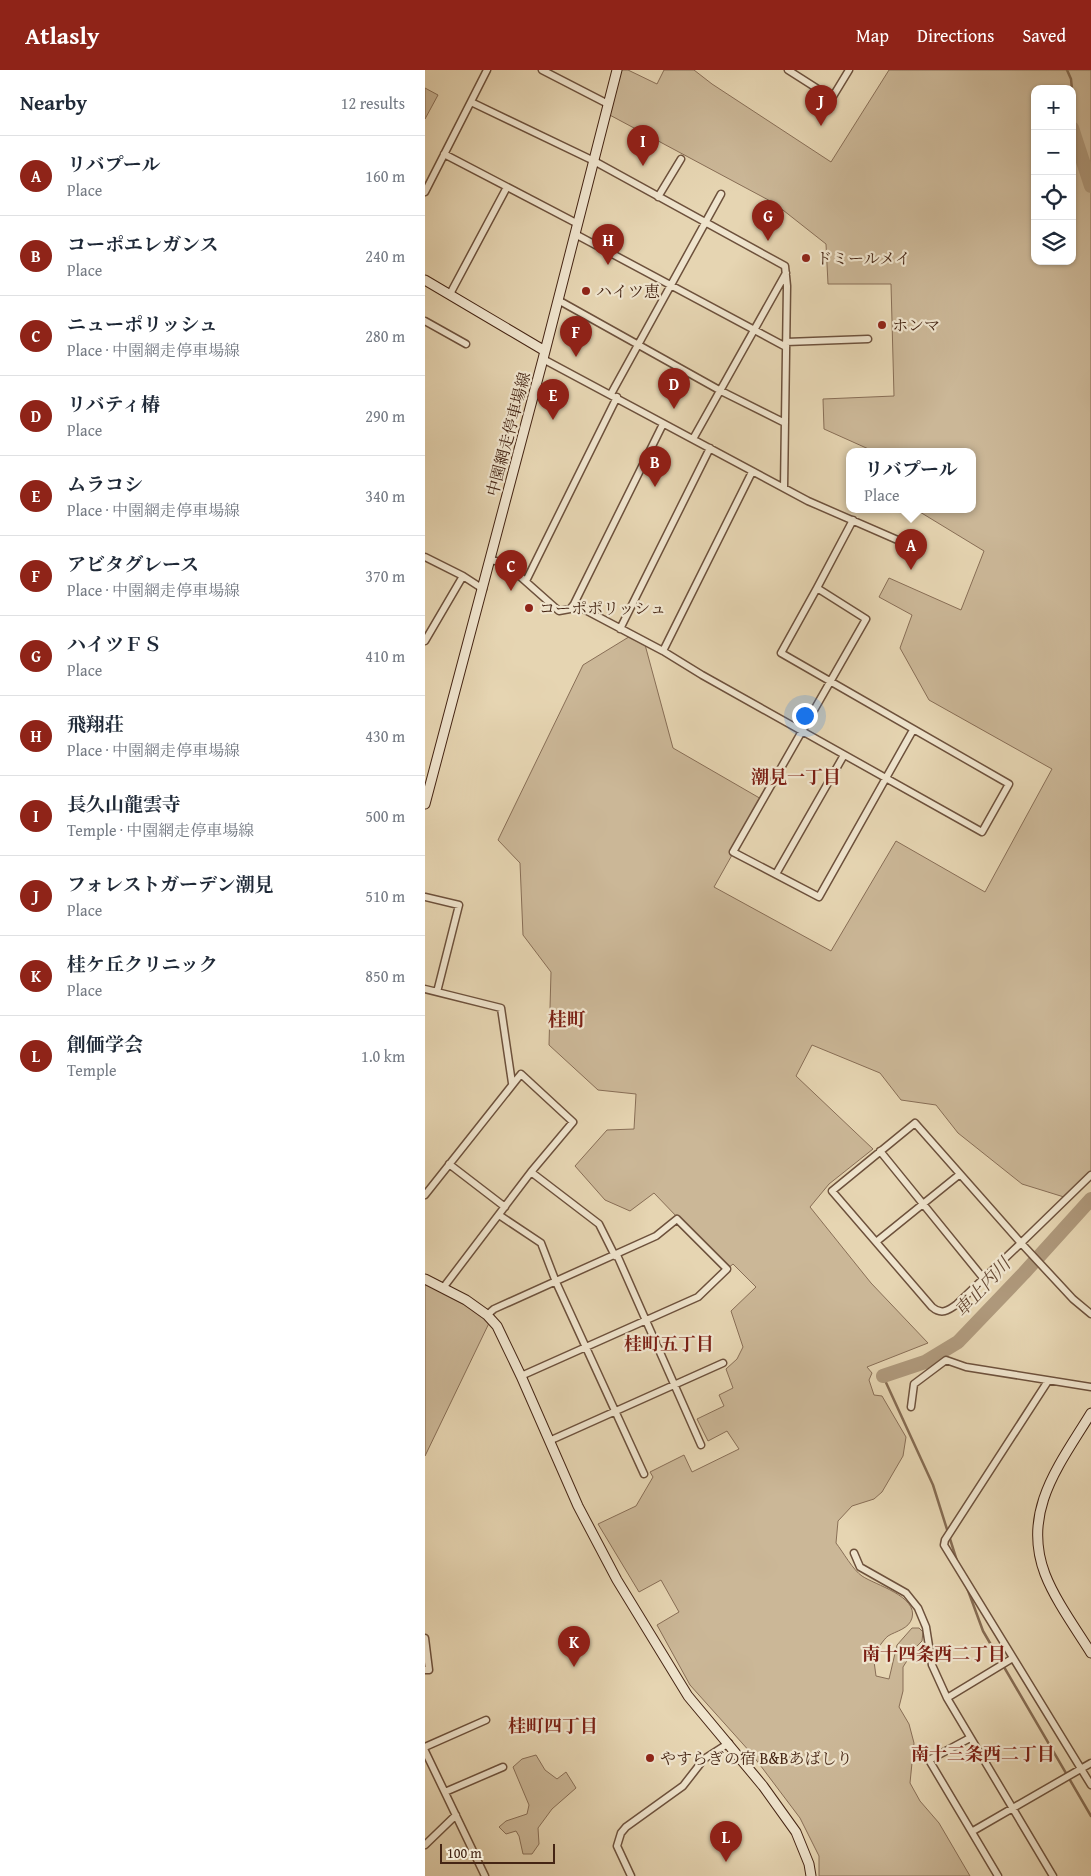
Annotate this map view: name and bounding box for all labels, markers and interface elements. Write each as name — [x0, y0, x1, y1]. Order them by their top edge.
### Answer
text: Atlasly — [25, 18, 99, 53]
text: Map — [856, 22, 889, 49]
text: Directions — [917, 22, 994, 49]
text: Saved — [1022, 22, 1066, 49]
pin: J — [805, 85, 837, 126]
map controls — [1031, 85, 1076, 265]
button: + — [1031, 85, 1076, 130]
text: Nearby — [20, 87, 87, 118]
text: 12 results — [341, 91, 405, 115]
pin: I — [627, 125, 659, 166]
button: − — [1031, 130, 1076, 175]
text: リバプール — [67, 150, 160, 178]
text: A — [31, 164, 41, 188]
text: 160 m — [365, 164, 405, 188]
button: locate — [1031, 175, 1076, 220]
text: Place — [67, 178, 102, 202]
pin: G — [752, 200, 784, 241]
button: layers — [1031, 220, 1076, 265]
pin: H — [592, 224, 624, 265]
text: コーポエレガンス — [67, 230, 218, 258]
text: B — [31, 244, 41, 268]
text: 240 m — [365, 244, 405, 268]
place label: ドミールメイ — [816, 246, 911, 270]
marker: ドミールメイ — [800, 252, 812, 264]
text: Place — [67, 258, 102, 282]
place label: ハイツ恵 — [596, 279, 660, 303]
marker: ハイツ恵 — [580, 285, 592, 297]
text: ニューポリッシュ — [67, 310, 218, 338]
place label: ホンマ — [892, 313, 940, 337]
pin: F — [560, 316, 592, 357]
marker: ホンマ — [876, 319, 888, 331]
text: C — [31, 324, 41, 348]
text: 280 m — [365, 324, 405, 348]
text: Place · 中園網走停車場線 — [67, 338, 240, 362]
pin: D — [658, 368, 690, 409]
street label: 中園網走停車場線 — [480, 369, 536, 499]
pin: E — [537, 379, 569, 420]
text: リバティ椿 — [67, 390, 160, 418]
text: D — [31, 404, 41, 428]
text: 290 m — [365, 404, 405, 428]
text: Place — [67, 418, 102, 442]
pin: B — [639, 446, 671, 487]
popup — [846, 448, 976, 513]
text: リバプール — [864, 455, 958, 483]
text: ムラコシ — [67, 470, 143, 498]
text: Place — [864, 483, 900, 507]
text: E — [32, 484, 40, 508]
text: 340 m — [365, 484, 405, 508]
text: Place · 中園網走停車場線 — [67, 498, 240, 522]
pin: A — [895, 529, 927, 570]
text: アビタグレース — [67, 550, 199, 578]
pin: C — [495, 550, 527, 591]
text: F — [32, 564, 40, 588]
text: 370 m — [365, 564, 405, 588]
text: Place · 中園網走停車場線 — [67, 578, 240, 602]
place label: コーポポリッシュ — [539, 596, 666, 620]
marker: コーポポリッシュ — [523, 602, 535, 614]
text: ハイツＦＳ — [67, 630, 162, 658]
text: G — [31, 644, 41, 668]
text: 410 m — [365, 644, 405, 668]
text: Place — [67, 658, 102, 682]
your location — [792, 703, 818, 729]
text: 飛翔荘 — [67, 710, 124, 738]
text: H — [30, 724, 42, 748]
text: 430 m — [365, 724, 405, 748]
text: Place · 中園網走停車場線 — [67, 738, 240, 762]
district label: 潮見一丁目 — [751, 763, 841, 790]
text: 長久山龍雲寺 — [67, 790, 181, 818]
text: I — [33, 804, 39, 828]
text: 500 m — [365, 804, 405, 828]
text: Temple · 中園網走停車場線 — [67, 818, 254, 842]
text: フォレストガーデン潮見 — [67, 870, 274, 898]
text: J — [33, 884, 39, 908]
text: 510 m — [365, 884, 405, 908]
text: Place — [67, 898, 102, 922]
text: 桂ケ丘クリニック — [67, 950, 218, 978]
text: K — [31, 964, 41, 988]
text: 850 m — [365, 964, 405, 988]
text: Place — [67, 978, 102, 1002]
district label: 桂町 — [548, 1005, 586, 1033]
text: 創価学会 — [67, 1030, 143, 1058]
text: L — [32, 1044, 40, 1068]
text: 1.0 km — [361, 1044, 405, 1068]
text: Temple — [67, 1058, 117, 1082]
water label: 車止内川 — [948, 1250, 1018, 1323]
district label: 桂町五丁目 — [624, 1330, 714, 1357]
pin: K — [558, 1626, 590, 1667]
district label: 南十四条西二丁目 — [862, 1640, 1006, 1667]
district label: 桂町四丁目 — [508, 1712, 598, 1739]
district label: 南十三条西二丁目 — [911, 1740, 1055, 1767]
place label: やすらぎの宿 B&Bあばしり — [660, 1746, 852, 1770]
marker: やすらぎの宿 B&Bあばしり — [644, 1752, 656, 1764]
pin: L — [710, 1821, 742, 1862]
scale bar — [440, 1841, 555, 1864]
text: 100 m — [447, 1843, 482, 1863]

